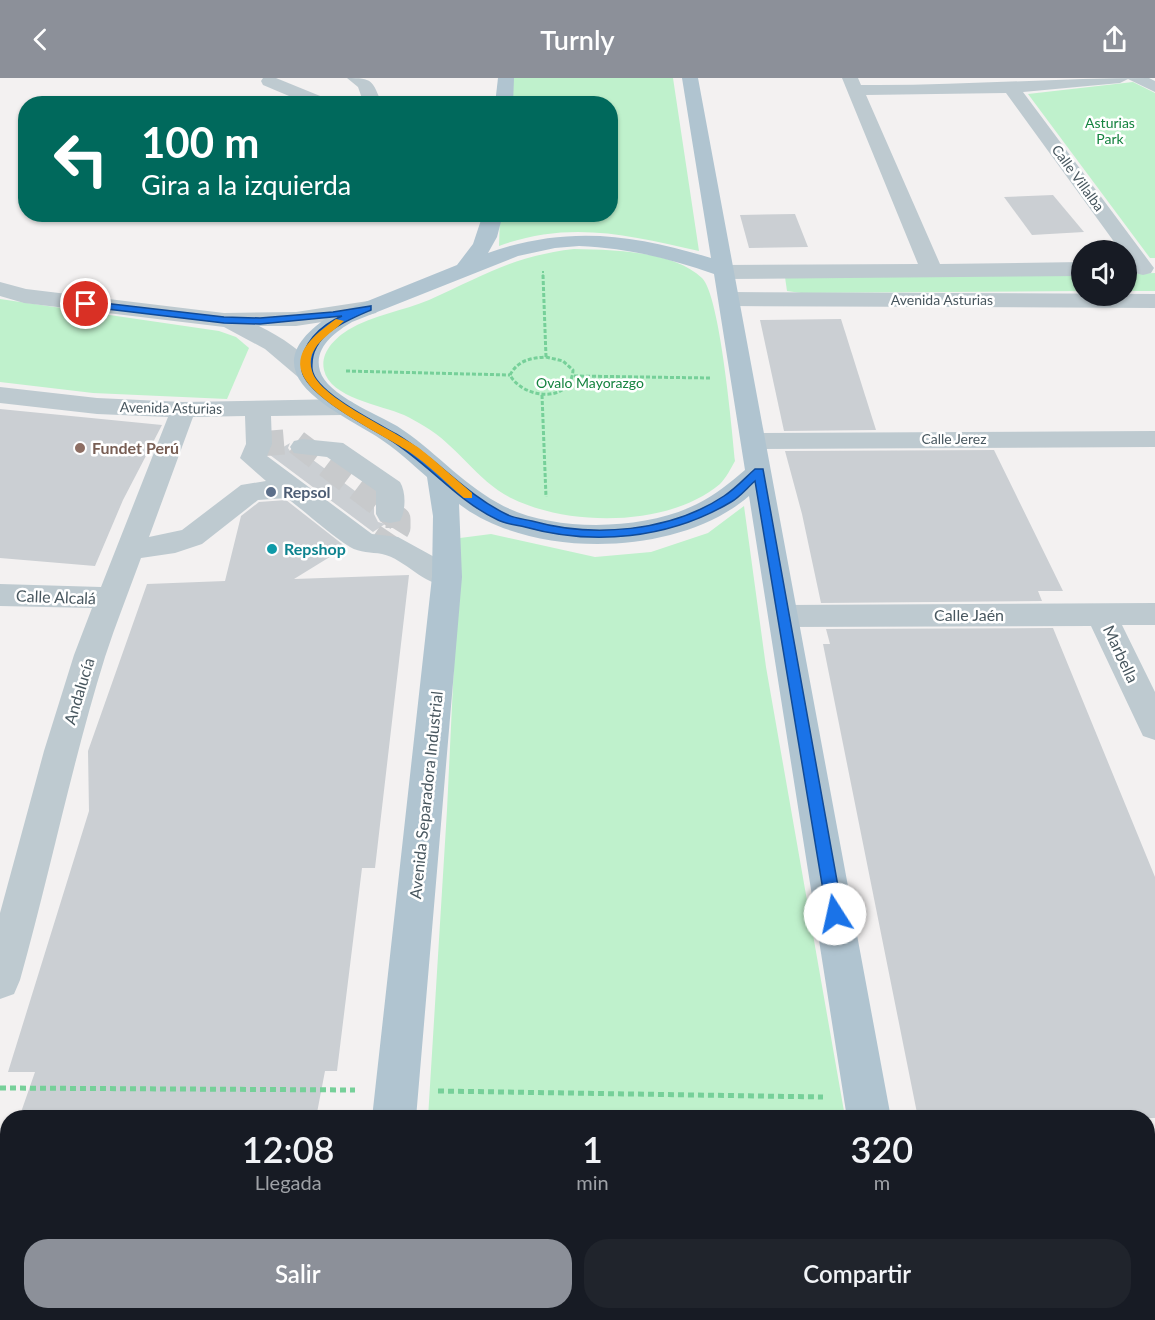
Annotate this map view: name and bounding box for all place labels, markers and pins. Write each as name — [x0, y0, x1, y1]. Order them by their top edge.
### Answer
pin — [60, 278, 111, 329]
place label: Fundet Perú — [92, 438, 179, 457]
marker: Fundet Perú — [73, 441, 87, 455]
place label: Repsol — [283, 482, 331, 501]
marker: Repsol — [264, 485, 278, 499]
place label: Repshop — [284, 539, 346, 558]
marker: Repshop — [265, 542, 279, 556]

